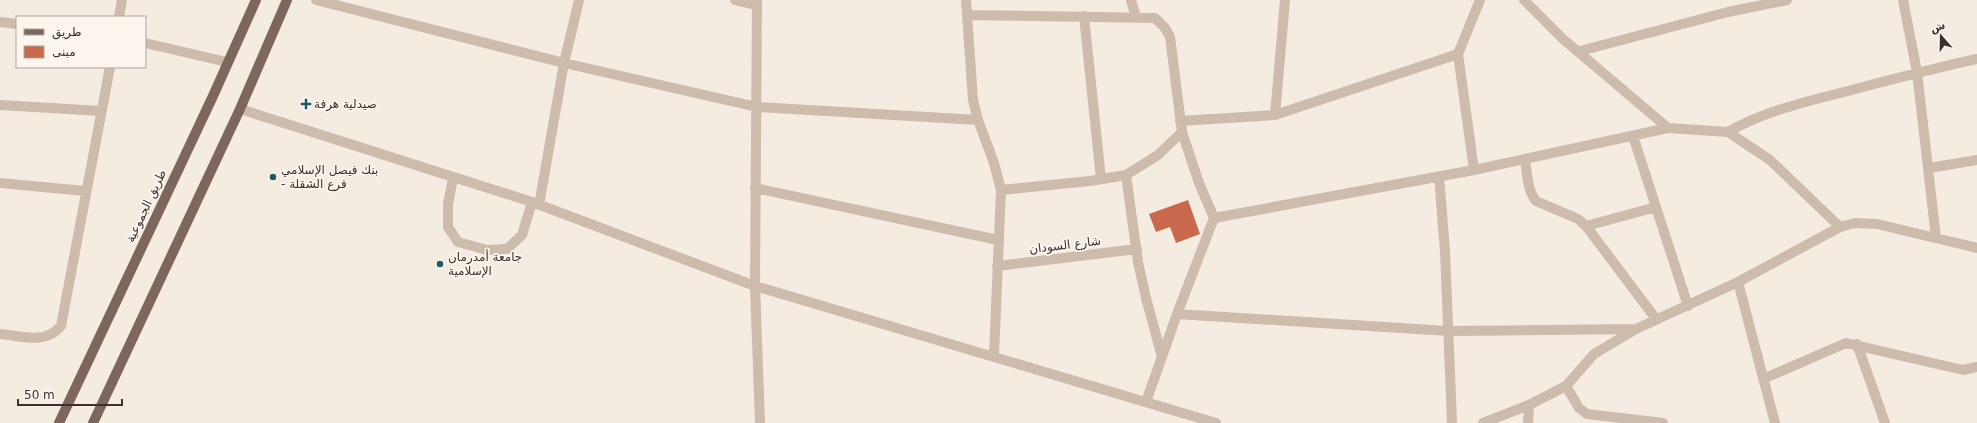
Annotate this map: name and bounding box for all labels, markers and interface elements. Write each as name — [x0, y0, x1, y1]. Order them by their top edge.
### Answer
legend — [16, 16, 146, 68]
north arrow — [1921, 16, 1961, 56]
text: ش — [1928, 18, 1947, 36]
text: طريق — [52, 25, 82, 40]
text: مبنى — [52, 45, 76, 59]
place label: صيدلية هرفة — [314, 97, 377, 112]
marker: صيدلية هرفة — [301, 99, 311, 109]
place label: بنك فيصل الإسلامي - فرع الشقلة — [281, 163, 378, 192]
street label: طريق الجموعية — [123, 168, 170, 245]
marker: بنك فيصل الإسلامي - فرع الشقلة — [268, 172, 278, 182]
street label: شارع السودان — [1028, 234, 1102, 257]
place label: جامعة أمدرمان الإسلامية — [448, 249, 522, 278]
marker: جامعة أمدرمان الإسلامية — [435, 259, 445, 269]
scale bar — [18, 381, 122, 407]
text: 50 m — [24, 388, 55, 402]

